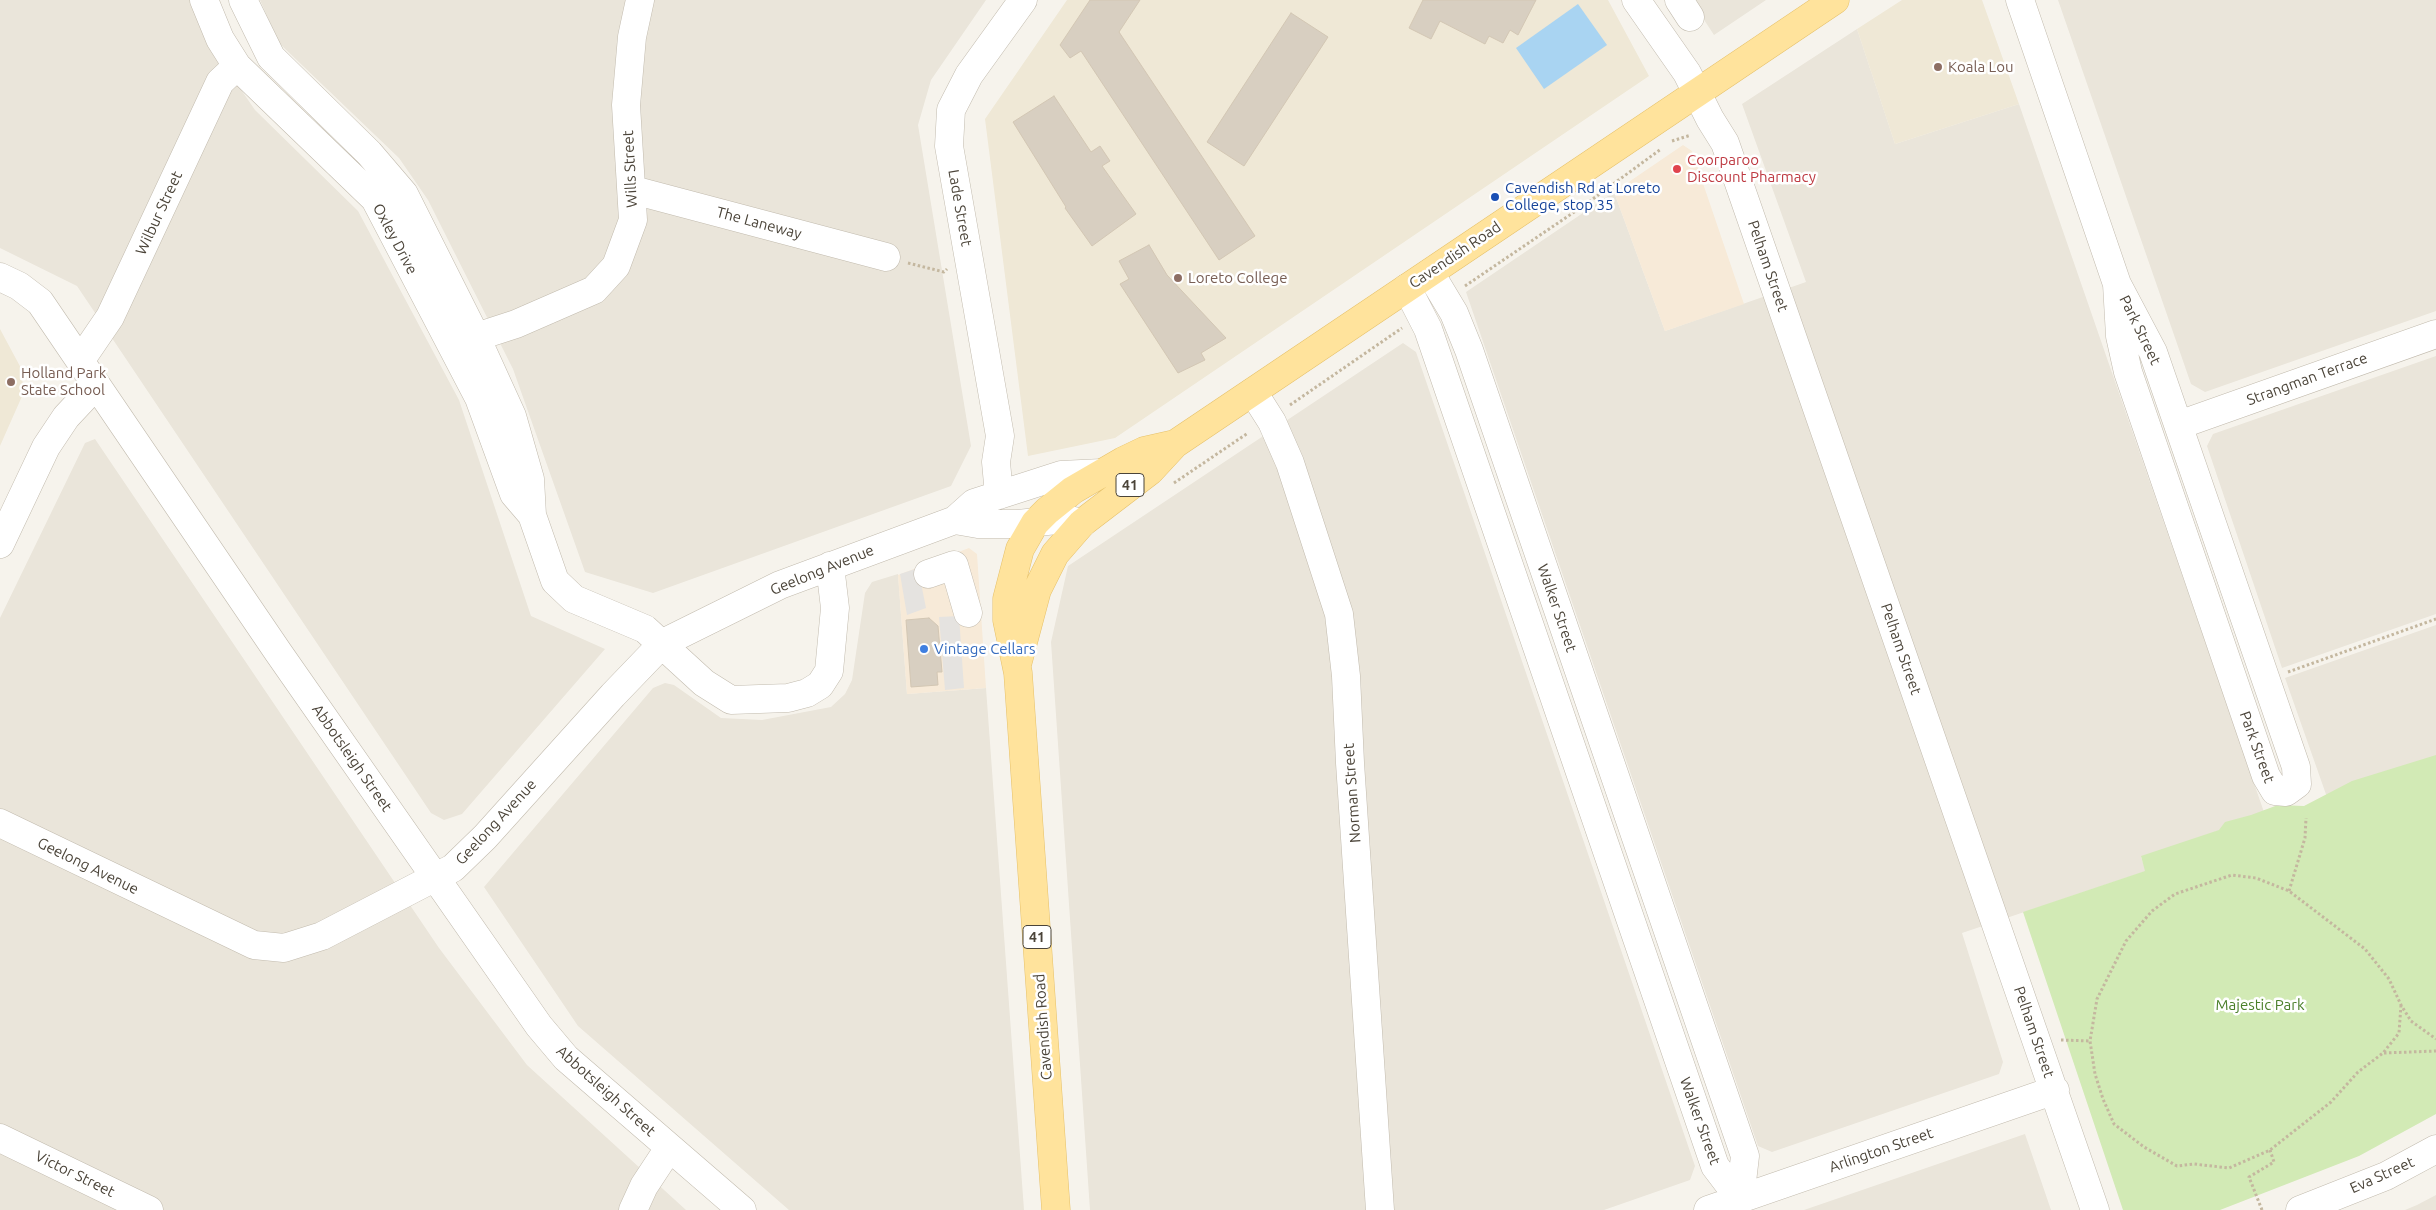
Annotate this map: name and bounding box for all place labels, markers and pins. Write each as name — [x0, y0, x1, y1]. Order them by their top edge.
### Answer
place label: Koala Lou — [1948, 58, 2014, 76]
marker: Koala Lou — [1932, 61, 1944, 73]
place label: Coorparoo Discount Pharmacy — [1687, 151, 1816, 186]
marker: Coorparoo Discount Pharmacy — [1671, 163, 1683, 175]
place label: Cavendish Rd at Loreto College, stop 35 — [1505, 179, 1661, 214]
marker: Cavendish Rd at Loreto College, stop 35 — [1489, 191, 1501, 203]
place label: Loreto College — [1188, 269, 1287, 287]
marker: Loreto College — [1172, 272, 1184, 284]
place label: Holland Park State School — [21, 364, 106, 399]
marker: Holland Park State School — [5, 376, 17, 388]
place label: Vintage Cellars — [934, 640, 1035, 658]
marker: Vintage Cellars — [918, 643, 930, 655]

